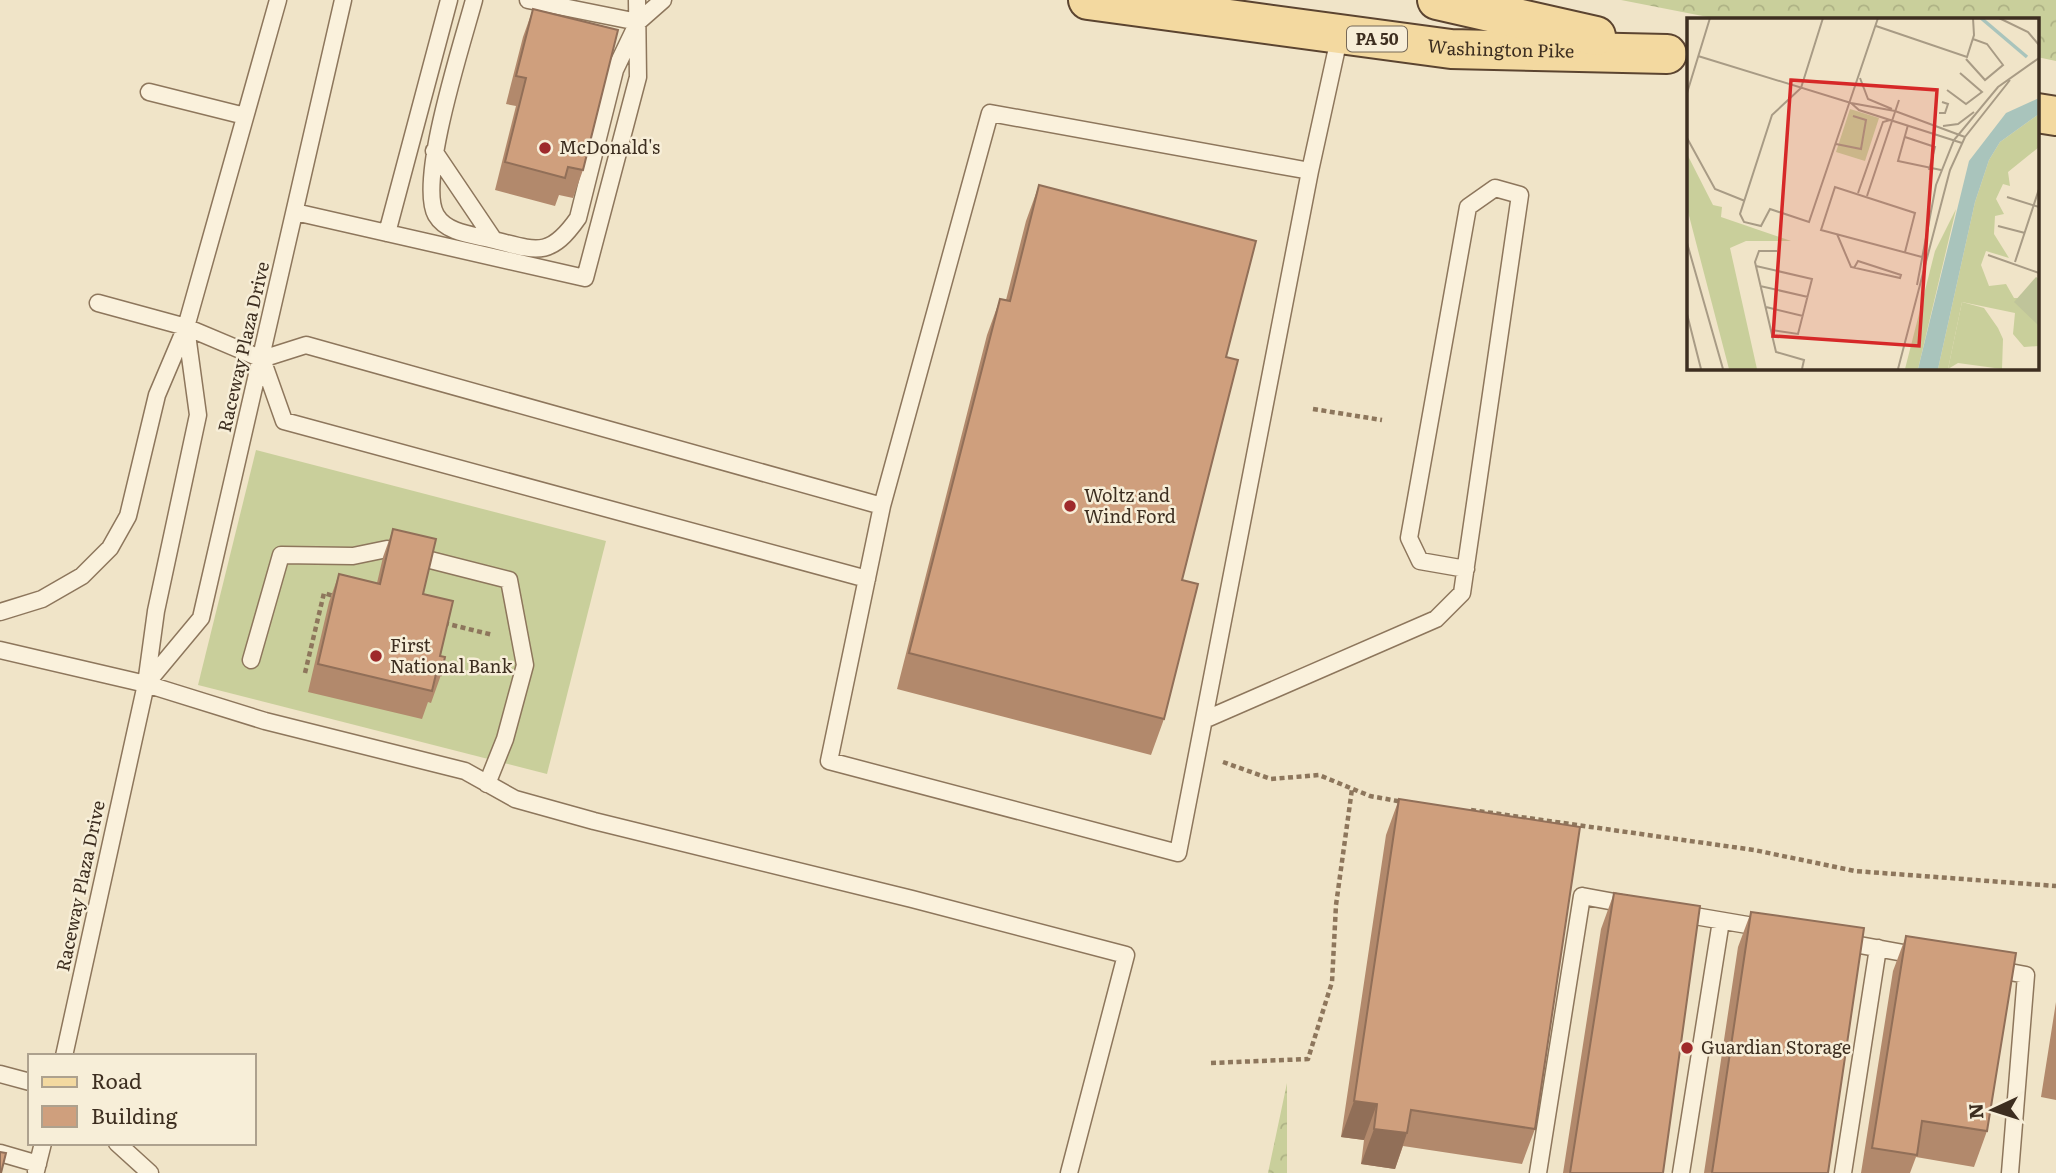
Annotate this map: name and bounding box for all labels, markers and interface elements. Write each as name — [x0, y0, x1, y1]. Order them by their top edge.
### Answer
inset map — [1687, 18, 2038, 369]
road number: PA 50 — [1347, 26, 1407, 52]
street label: Washington Pike — [1426, 31, 1575, 64]
place label: McDonald's — [559, 133, 660, 160]
marker: McDonald's — [537, 140, 553, 156]
street label: Raceway Plaza Drive — [210, 259, 275, 435]
place label: Woltz and Wind Ford — [1084, 481, 1176, 529]
marker: Woltz and Wind Ford — [1062, 498, 1078, 514]
place label: First National Bank — [390, 631, 513, 679]
marker: First National Bank — [368, 648, 384, 664]
street label: Raceway Plaza Drive — [48, 798, 111, 974]
place label: Guardian Storage — [1701, 1033, 1851, 1060]
marker: Guardian Storage — [1679, 1040, 1695, 1056]
legend — [28, 1054, 256, 1145]
text: Road — [91, 1064, 142, 1095]
north arrow — [1958, 1075, 2028, 1145]
text: Building — [91, 1099, 178, 1130]
text: N — [1961, 1102, 1990, 1120]

